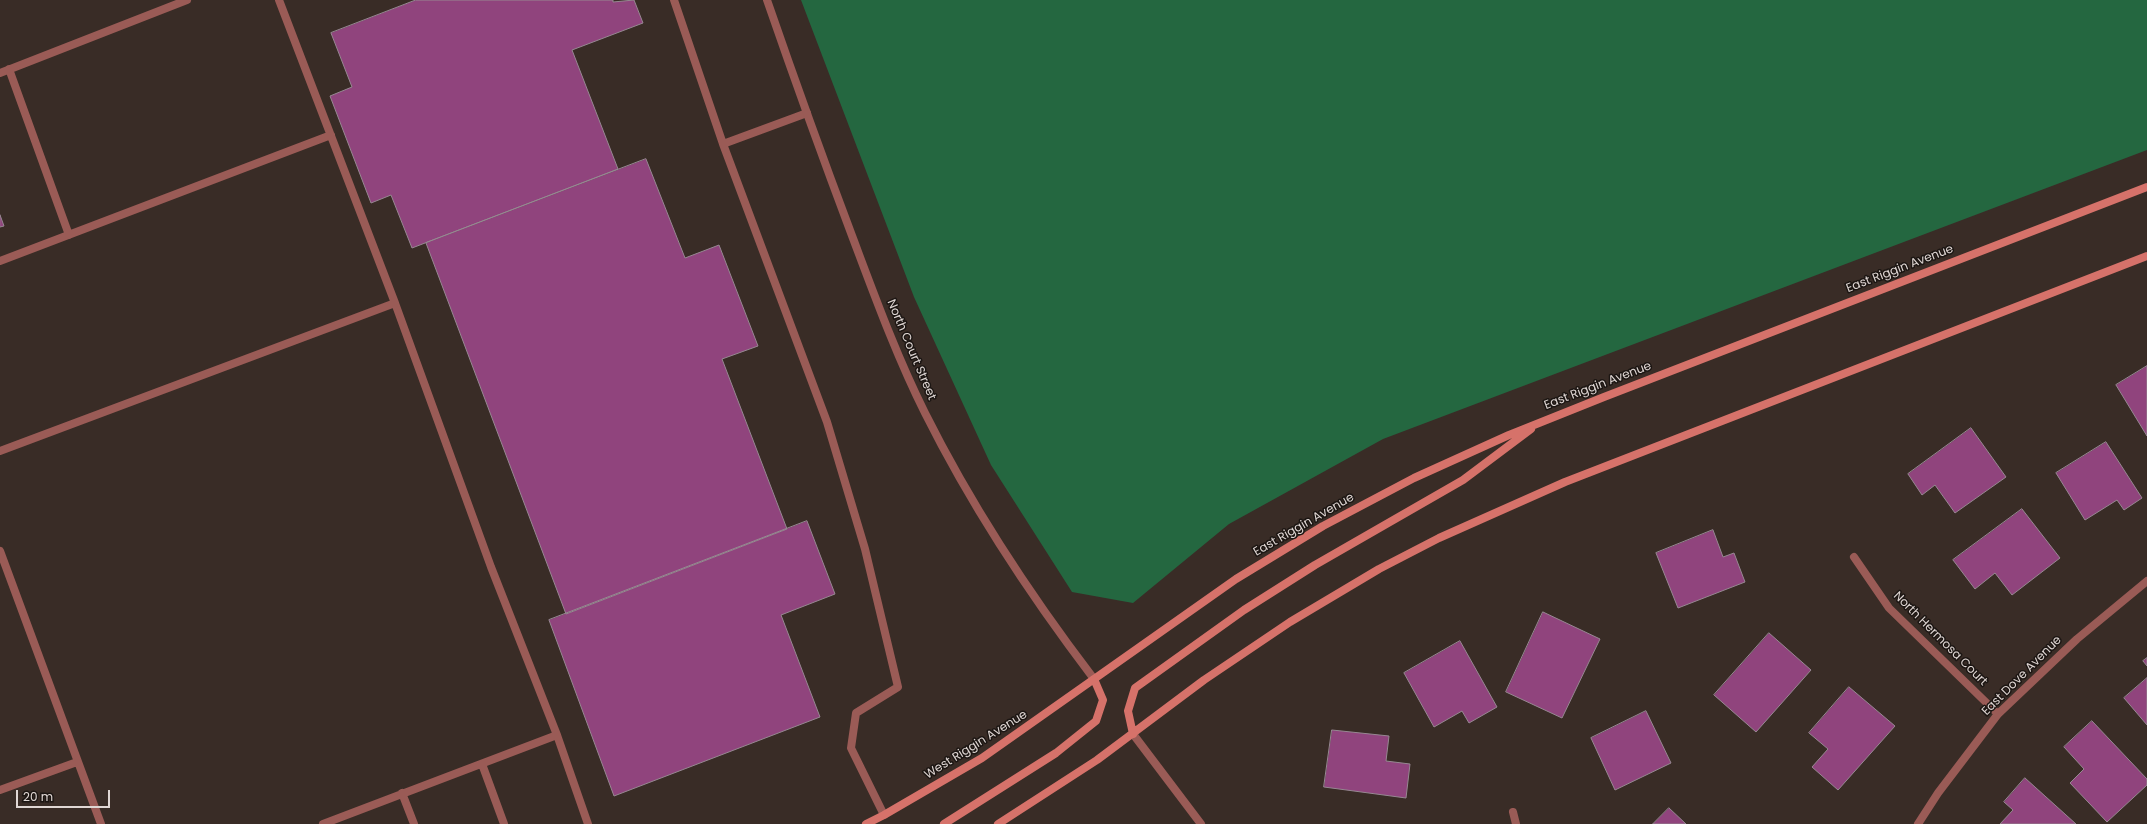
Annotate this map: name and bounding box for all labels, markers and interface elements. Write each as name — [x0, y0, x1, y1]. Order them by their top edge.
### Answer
street label: East Riggin Avenue — [1844, 242, 1956, 296]
street label: North Court Street — [883, 298, 939, 402]
street label: East Riggin Avenue — [1542, 359, 1654, 413]
street label: East Riggin Avenue — [1251, 490, 1357, 560]
street label: North Hermosa Court — [1890, 589, 1990, 689]
street label: East Dove Avenue — [1979, 633, 2065, 719]
street label: West Riggin Avenue — [922, 708, 1030, 782]
scale bar — [18, 782, 112, 808]
text: 20 m — [23, 788, 53, 805]

